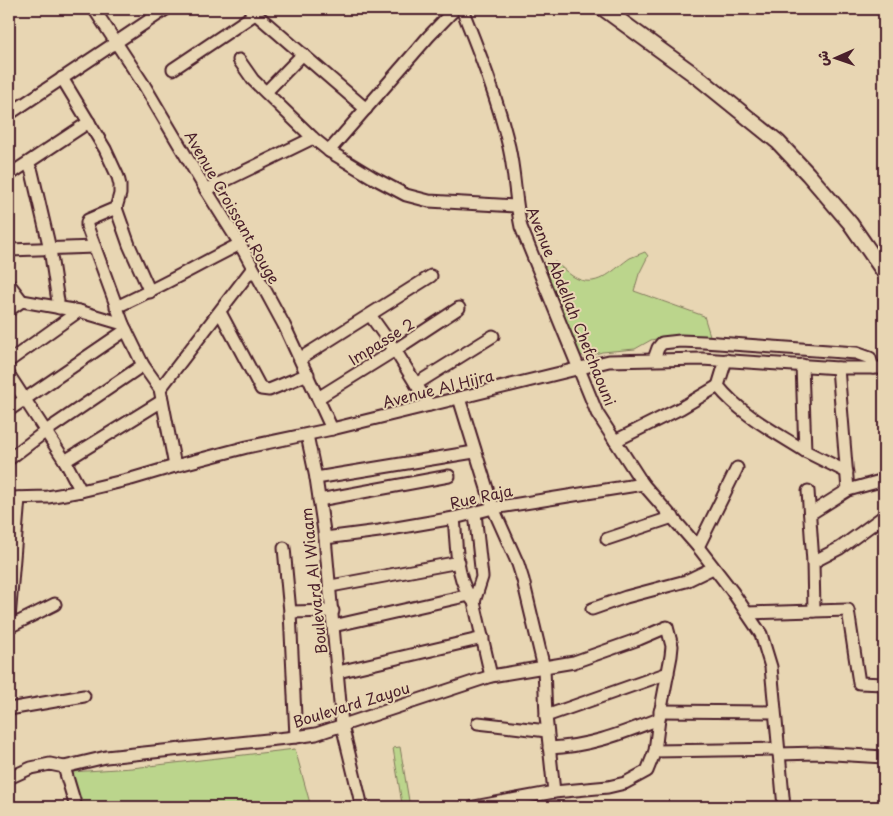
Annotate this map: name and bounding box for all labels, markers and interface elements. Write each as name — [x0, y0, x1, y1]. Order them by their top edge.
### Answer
north arrow — [810, 32, 860, 82]
text: ش — [812, 50, 833, 67]
street label: Avenue Croissant Rouge — [180, 126, 286, 288]
street label: Avenue Abdellah Chefchaouni — [521, 203, 623, 409]
street label: Impasse 2 — [344, 312, 418, 370]
street label: Avenue Al Hijra — [380, 363, 496, 413]
street label: Rue Raja — [448, 478, 515, 514]
street label: Boulevard Al Wiaam — [294, 507, 332, 655]
street label: Boulevard Zayou — [290, 675, 412, 733]

